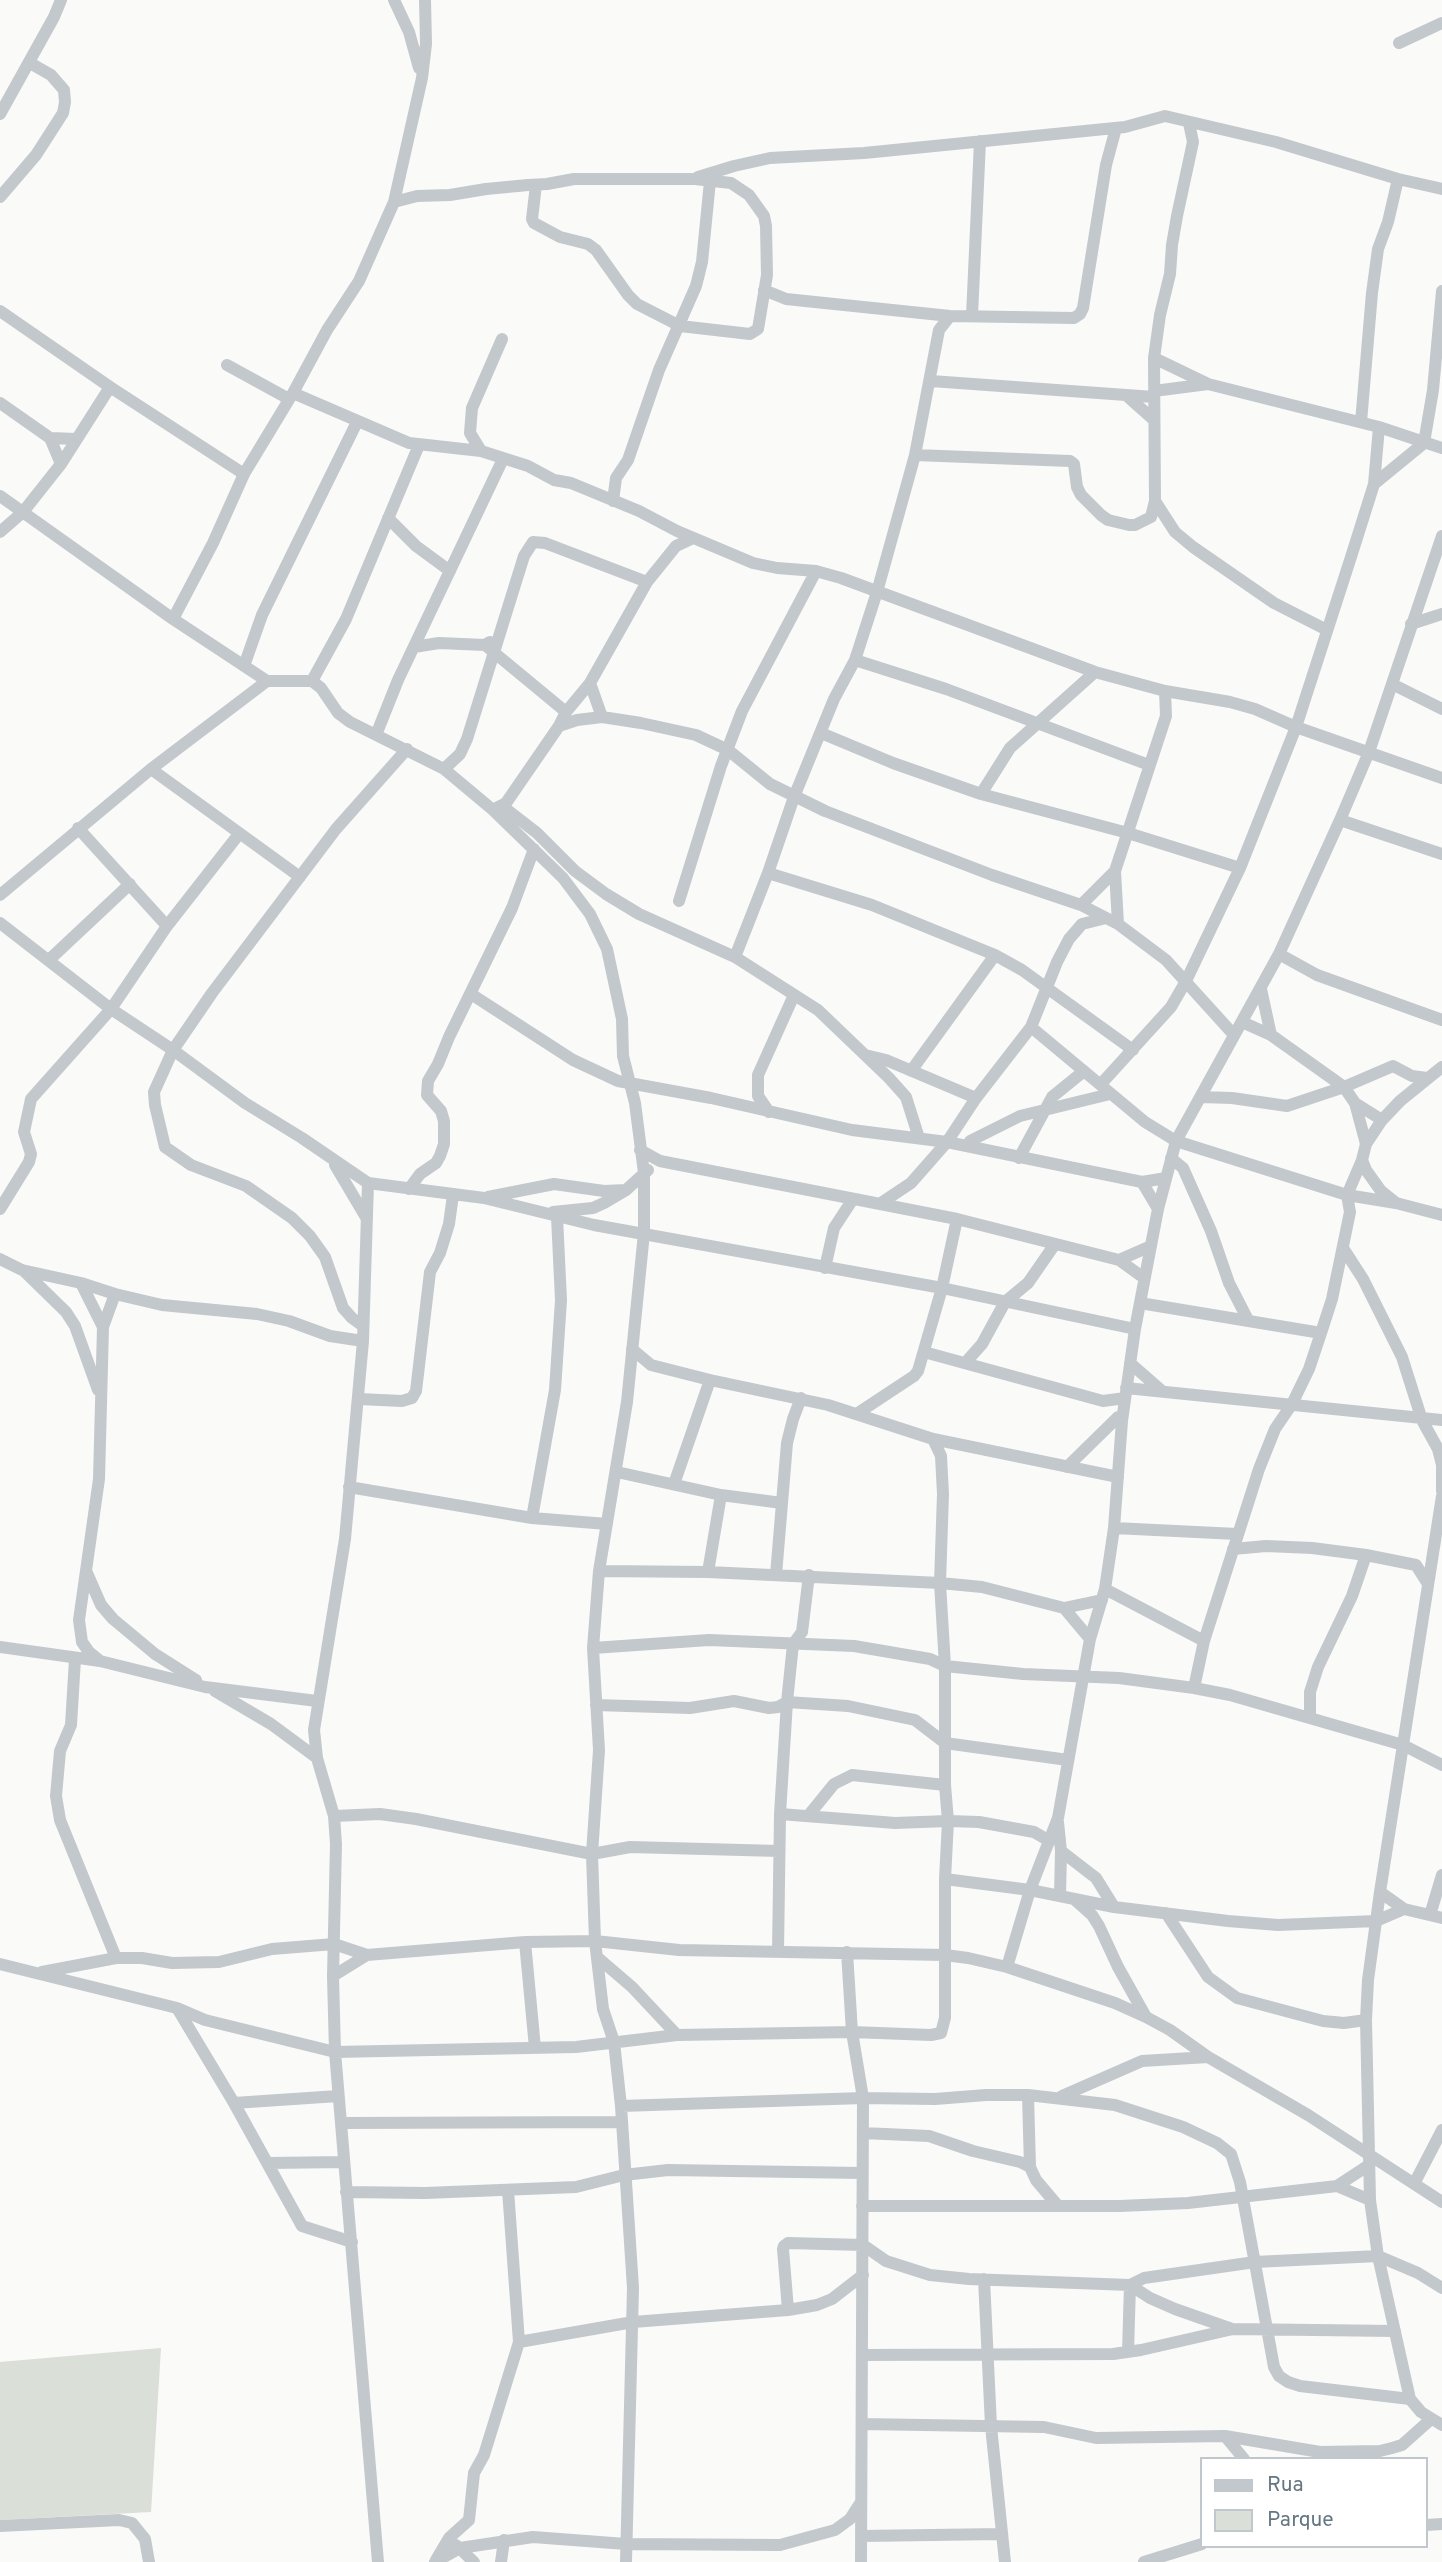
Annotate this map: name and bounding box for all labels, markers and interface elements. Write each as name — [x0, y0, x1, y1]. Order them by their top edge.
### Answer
legend — [1200, 2457, 1428, 2548]
text: Rua — [1267, 2472, 1304, 2499]
text: Parque — [1267, 2507, 1334, 2534]

